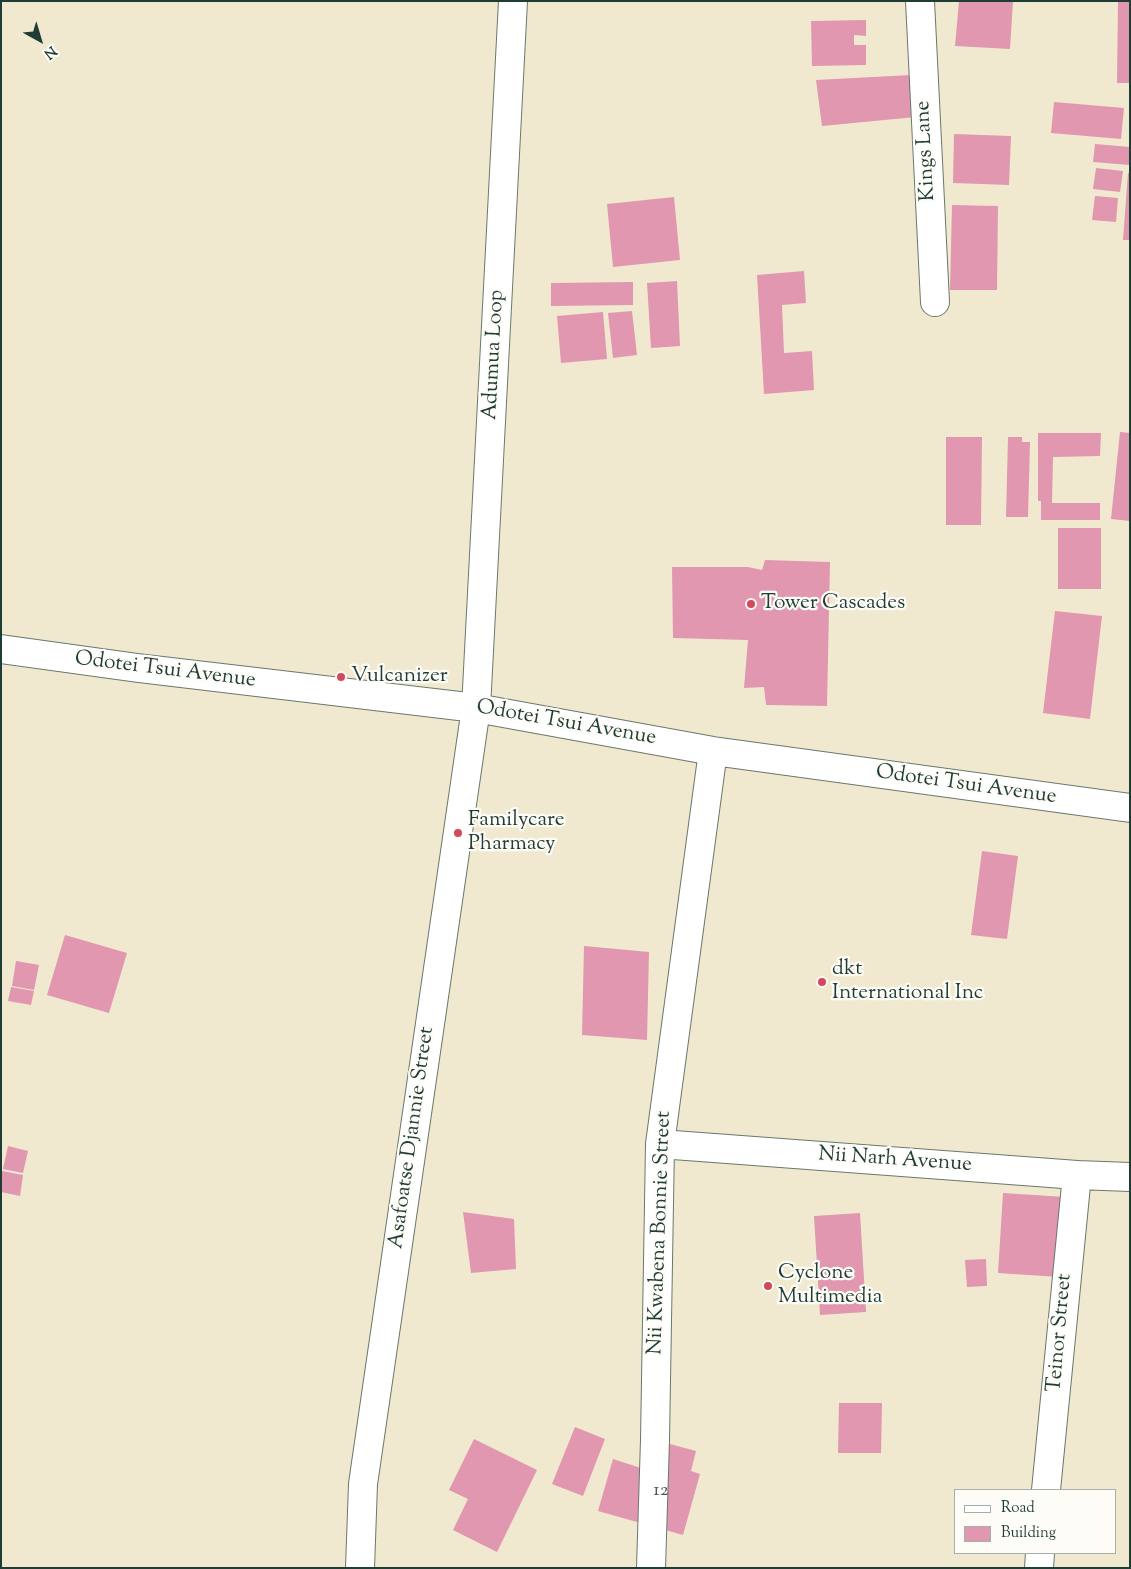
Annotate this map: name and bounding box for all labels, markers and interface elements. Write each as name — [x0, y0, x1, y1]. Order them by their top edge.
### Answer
north arrow — [15, 15, 65, 65]
text: N — [39, 40, 60, 63]
street label: Kings Lane — [912, 100, 942, 202]
street label: Adumua Loop — [479, 289, 511, 421]
place label: Tower Cascades — [761, 591, 905, 617]
marker: Tower Cascades — [745, 598, 757, 610]
street label: Odotei Tsui Avenue — [73, 647, 257, 695]
place label: Vulcanizer — [351, 664, 448, 690]
marker: Vulcanizer — [335, 671, 347, 683]
street label: Odotei Tsui Avenue — [474, 696, 658, 752]
street label: Odotei Tsui Avenue — [874, 761, 1058, 811]
place label: Familycare Pharmacy — [468, 808, 565, 858]
marker: Familycare Pharmacy — [452, 827, 464, 839]
place label: dkt International Inc — [832, 957, 983, 1007]
marker: dkt International Inc — [816, 976, 828, 988]
street label: Asafoatse Djannie Street — [385, 1025, 441, 1251]
street label: Nii Kwabena Bonnie Street — [644, 1111, 678, 1355]
street label: Nii Narh Avenue — [817, 1143, 973, 1179]
place label: Cyclone Multimedia — [778, 1261, 882, 1311]
street label: Teinor Street — [1043, 1273, 1079, 1393]
marker: Cyclone Multimedia — [762, 1280, 774, 1292]
house number: 12 — [653, 1481, 669, 1503]
legend — [954, 1489, 1116, 1554]
text: Road — [1001, 1498, 1035, 1519]
text: Building — [1001, 1523, 1056, 1544]

